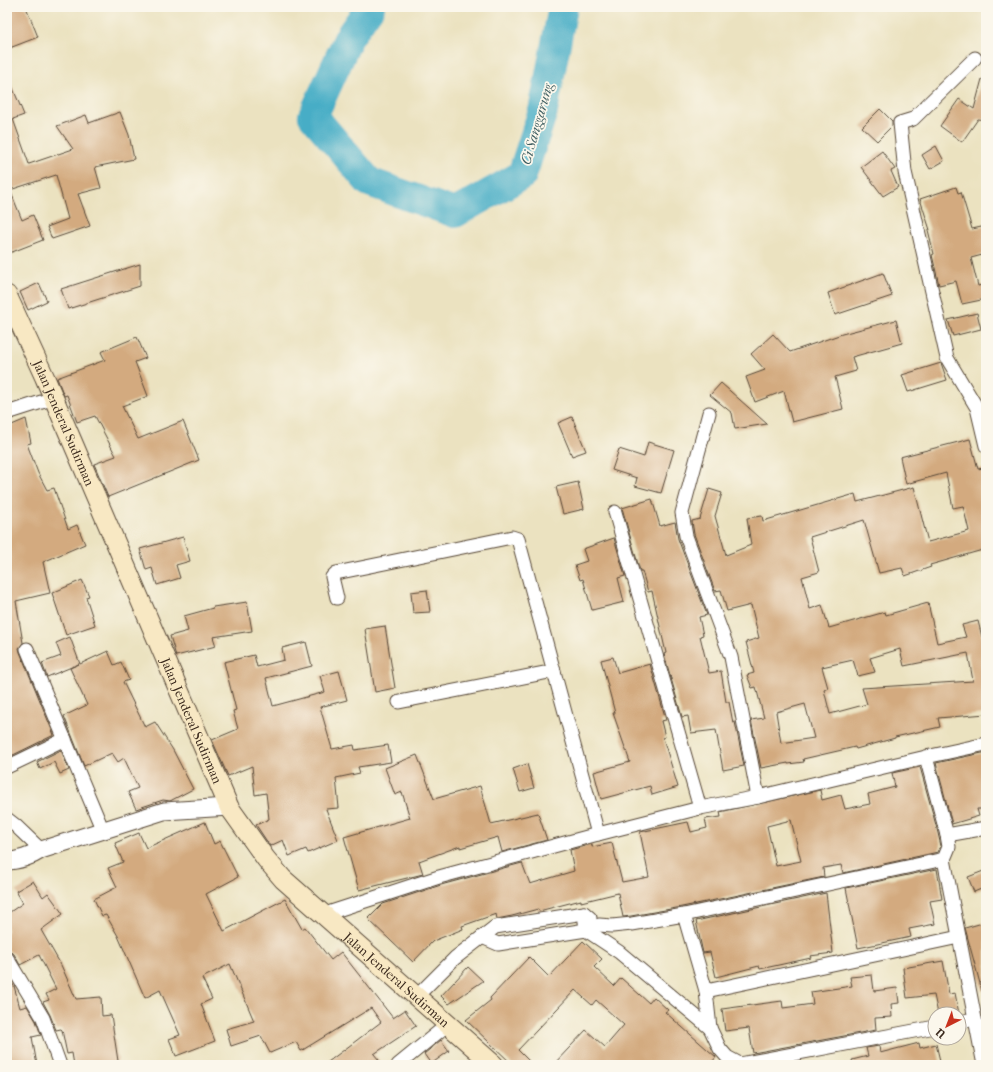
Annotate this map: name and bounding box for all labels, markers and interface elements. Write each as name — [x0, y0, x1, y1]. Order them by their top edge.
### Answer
water label: Ci Sanggarung — [517, 81, 557, 167]
street label: Jalan Jenderal Sudirman — [30, 357, 98, 488]
street label: Jalan Jenderal Sudirman — [158, 654, 226, 786]
street label: Jalan Jenderal Sudirman — [340, 928, 453, 1030]
north arrow — [927, 1006, 967, 1046]
text: U — [933, 1025, 949, 1041]

